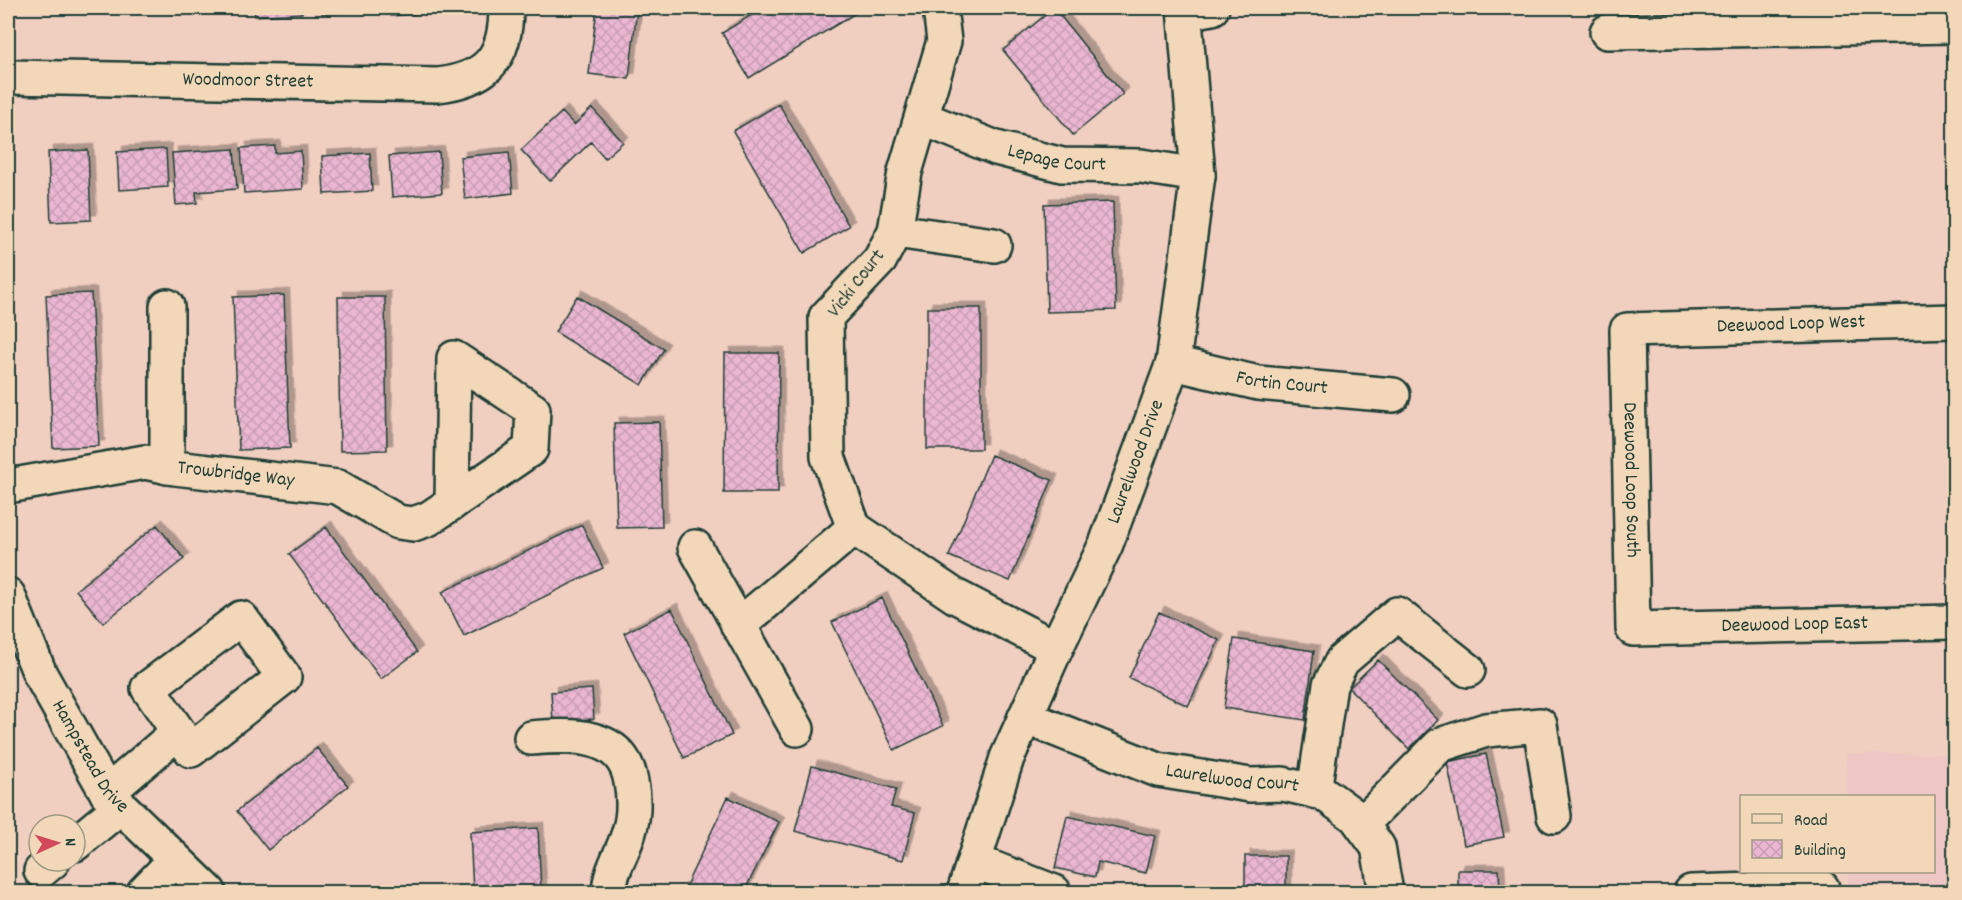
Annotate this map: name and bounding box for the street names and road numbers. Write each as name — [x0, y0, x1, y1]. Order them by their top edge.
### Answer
street label: Woodmoor Street — [182, 66, 314, 97]
street label: Lepage Court — [1004, 137, 1106, 180]
street label: Vicki Court — [821, 244, 893, 324]
street label: Deewood Loop West — [1716, 308, 1866, 342]
street label: Fortin Court — [1233, 364, 1329, 403]
street label: Laurelwood Drive — [1101, 396, 1172, 528]
street label: Deewood Loop South — [1614, 402, 1646, 558]
street label: Trowbridge Way — [176, 454, 297, 496]
street label: Deewood Loop East — [1721, 610, 1868, 641]
street label: Hampstead Drive — [44, 695, 135, 820]
street label: Laurelwood Court — [1163, 757, 1301, 801]

